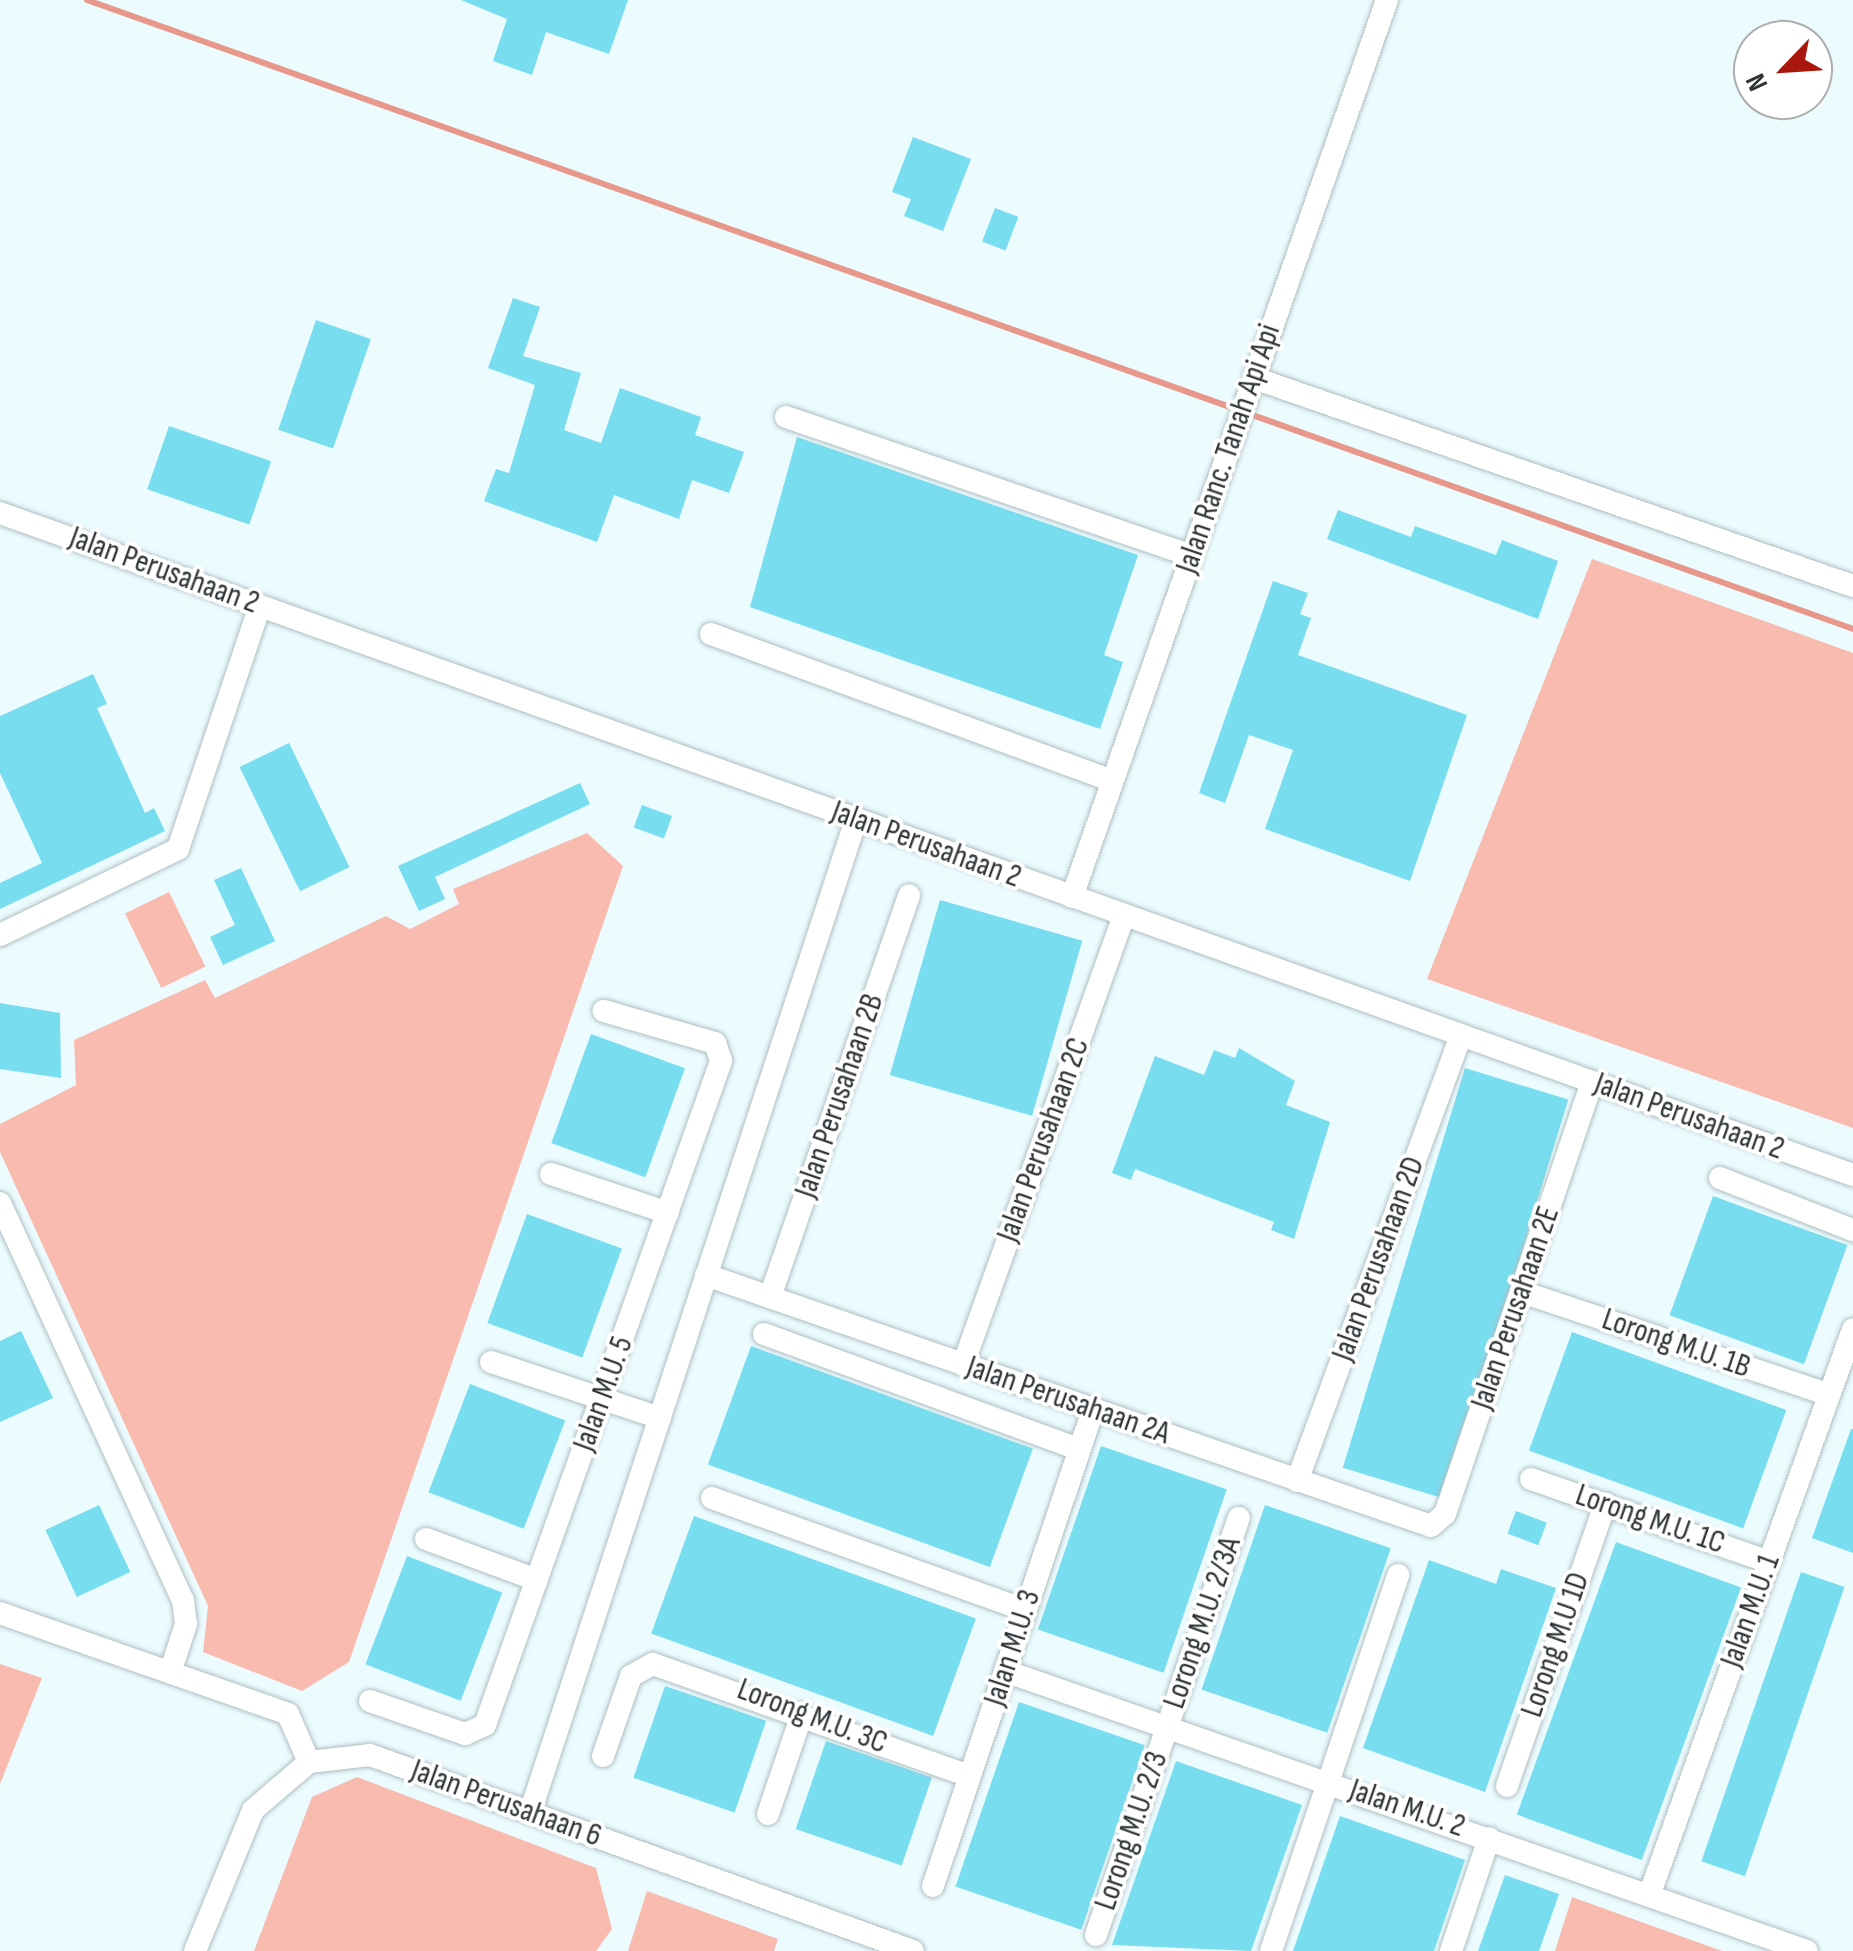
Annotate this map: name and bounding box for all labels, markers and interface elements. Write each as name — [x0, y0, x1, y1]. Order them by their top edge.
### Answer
north arrow — [1733, 20, 1833, 120]
text: N — [1739, 68, 1775, 96]
street label: Jalan Ranc. Tanah Api Api — [1168, 319, 1290, 579]
street label: Jalan Perusahaan 2 — [64, 519, 264, 623]
street label: Jalan Perusahaan 2 — [826, 793, 1026, 897]
street label: Jalan Perusahaan 2B — [787, 989, 893, 1203]
street label: Jalan Perusahaan 2C — [989, 1033, 1099, 1247]
street label: Jalan Perusahaan 2 — [1589, 1065, 1789, 1169]
street label: Jalan Perusahaan 2D — [1324, 1152, 1434, 1366]
street label: Jalan Perusahaan 2E — [1463, 1202, 1569, 1414]
street label: Lorong M.U. 1B — [1597, 1301, 1755, 1387]
street label: Jalan M.U. 5 — [566, 1331, 642, 1457]
street label: Jalan Perusahaan 2A — [961, 1348, 1175, 1454]
street label: Lorong M.U. 1C — [1570, 1477, 1730, 1563]
street label: Lorong M.U. 2/3A — [1156, 1532, 1250, 1714]
street label: Jalan M.U. 1 — [1713, 1549, 1789, 1673]
street label: Lorong M.U 1D — [1513, 1568, 1599, 1722]
street label: Jalan M.U. 3 — [976, 1585, 1050, 1711]
street label: Lorong M.U. 3C — [732, 1671, 892, 1763]
street label: Lorong M.U. 2/3 — [1087, 1747, 1177, 1915]
street label: Jalan Perusahaan 6 — [406, 1752, 606, 1856]
street label: Jalan M.U. 2 — [1344, 1771, 1470, 1847]

